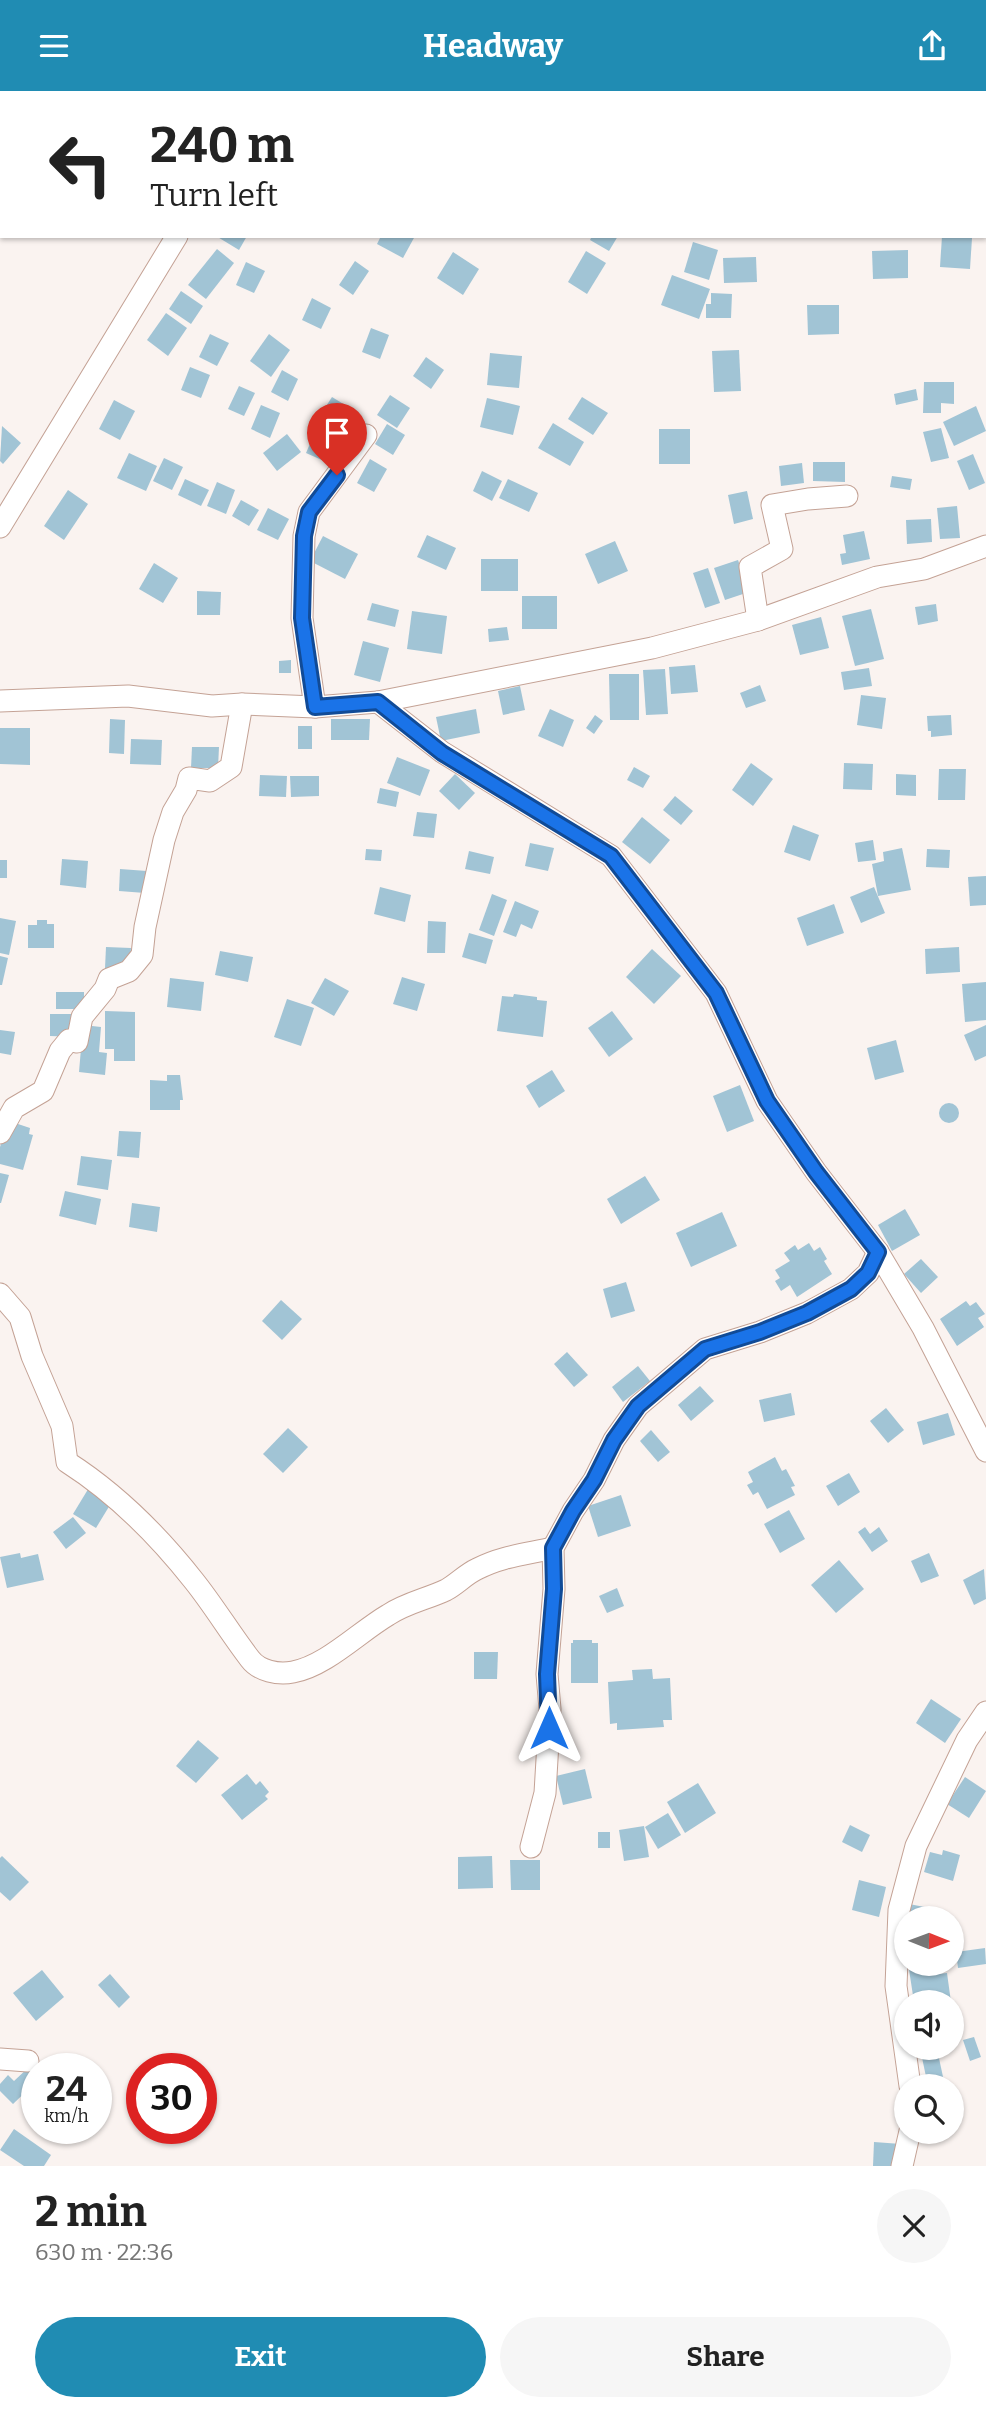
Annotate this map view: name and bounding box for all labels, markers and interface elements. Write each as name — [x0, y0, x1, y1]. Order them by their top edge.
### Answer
icon: menu — [35, 27, 73, 65]
text: Headway — [423, 27, 563, 65]
icon: share — [913, 27, 951, 65]
text: 240 m — [150, 116, 294, 175]
icon: left — [35, 119, 126, 210]
text: Turn left — [150, 176, 278, 214]
pin — [307, 403, 367, 475]
icon: arrive — [318, 414, 356, 452]
position arrow — [512, 1691, 586, 1765]
north arrow — [894, 1906, 964, 1976]
map controls — [894, 1906, 964, 2144]
button: sound — [894, 1990, 964, 2060]
speed limit sign: 30 — [126, 2053, 217, 2144]
text: 24 — [46, 2068, 87, 2110]
button: search — [894, 2074, 964, 2144]
text: km/h — [44, 2105, 89, 2127]
text: 2 min — [35, 2187, 147, 2237]
button: close — [877, 2189, 951, 2263]
text: 630 m · 22:36 — [35, 2238, 173, 2266]
button: Exit — [35, 2317, 486, 2397]
button: Share — [500, 2317, 951, 2397]

